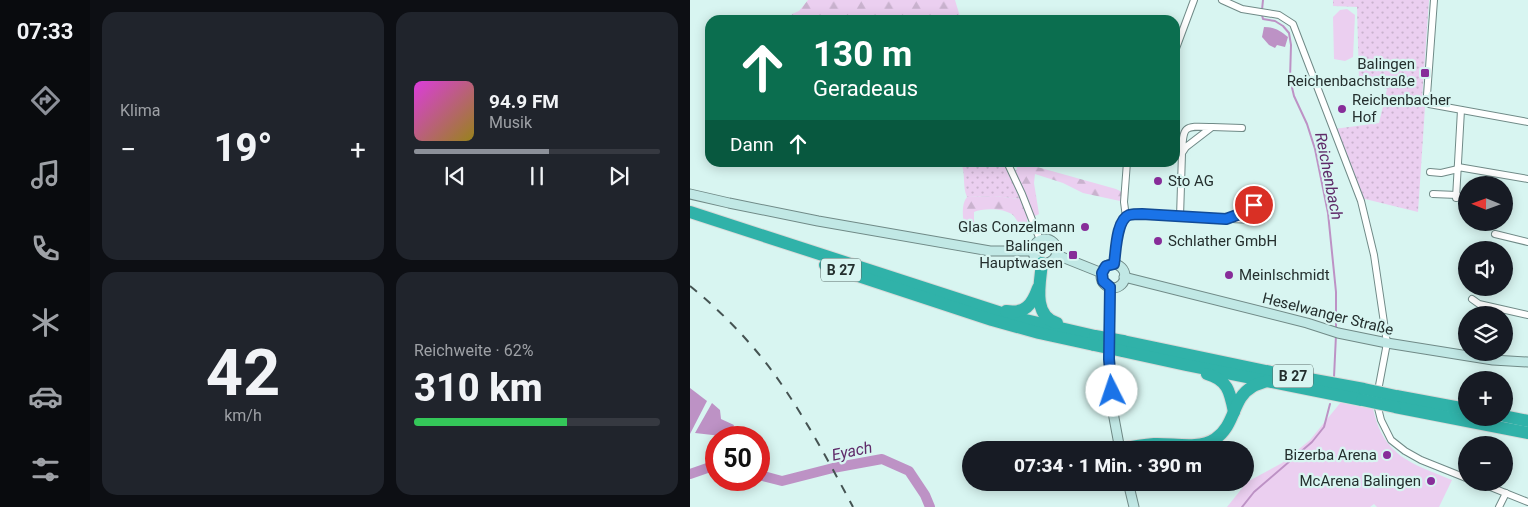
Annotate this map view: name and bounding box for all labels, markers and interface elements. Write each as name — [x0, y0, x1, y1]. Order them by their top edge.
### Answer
text: 07:33 — [17, 19, 73, 44]
text: 130 m — [813, 34, 912, 75]
icon: ahead — [730, 35, 795, 100]
place label: Balingen Reichenbachstraße — [1287, 55, 1415, 90]
marker: Balingen Reichenbachstraße — [1419, 67, 1431, 79]
text: Geradeaus — [813, 76, 918, 101]
icon: directions — [28, 83, 63, 118]
text: 94.9 FM — [489, 90, 559, 113]
place label: Reichenbacher Hof — [1352, 91, 1451, 126]
text: Klima — [120, 101, 161, 120]
marker: Reichenbacher Hof — [1336, 103, 1348, 115]
text: Musik — [489, 113, 532, 132]
text: 19° — [214, 126, 272, 170]
icon: ahead — [784, 130, 812, 158]
water label: Reichenbach — [1311, 131, 1347, 221]
text: − — [120, 133, 136, 166]
text: + — [350, 133, 366, 166]
text: Dann — [730, 133, 774, 156]
icon: music — [28, 157, 63, 192]
icon: previous — [441, 162, 469, 190]
icon: pause — [523, 162, 551, 190]
icon: next — [605, 162, 633, 190]
place label: Sto AG — [1168, 172, 1214, 190]
marker: Sto AG — [1152, 175, 1164, 187]
north arrow — [1458, 176, 1512, 231]
map controls — [1458, 176, 1513, 491]
pin — [1233, 184, 1275, 226]
icon: arrive — [1240, 191, 1268, 219]
place label: Glas Conzelmann — [958, 218, 1075, 236]
marker: Glas Conzelmann — [1079, 221, 1091, 233]
icon: phone — [28, 231, 63, 266]
place label: Schlather GmbH — [1168, 232, 1277, 250]
marker: Schlather GmbH — [1152, 235, 1164, 247]
place label: Balingen Hauptwasen — [979, 237, 1063, 272]
button: sound — [1458, 241, 1513, 296]
marker: Balingen Hauptwasen — [1067, 249, 1079, 261]
road number: B 27 — [821, 258, 861, 282]
place label: Meinlschmidt — [1239, 266, 1330, 284]
marker: Meinlschmidt — [1223, 269, 1235, 281]
street label: Heselwanger Straße — [1261, 289, 1395, 339]
icon: climate — [28, 305, 63, 340]
button: layers — [1458, 306, 1513, 361]
text: 42 — [206, 335, 280, 411]
text: Reichweite · 62% — [414, 341, 533, 360]
position arrow — [1085, 364, 1137, 416]
road number: B 27 — [1273, 364, 1313, 388]
text: 310 km — [414, 366, 543, 410]
button: + — [1458, 371, 1513, 426]
icon: car — [28, 379, 63, 414]
text: km/h — [224, 406, 262, 425]
speed limit sign: 50 — [705, 426, 770, 491]
button: − — [1458, 436, 1513, 491]
water label: Eyach — [830, 437, 874, 465]
place label: Bizerba Arena — [1284, 446, 1377, 464]
marker: Bizerba Arena — [1381, 449, 1393, 461]
icon: filters — [28, 452, 63, 487]
text: 07:34 · 1 Min. · 390 m — [1014, 454, 1202, 477]
place label: McArena Balingen — [1299, 472, 1421, 490]
marker: McArena Balingen — [1425, 475, 1437, 487]

